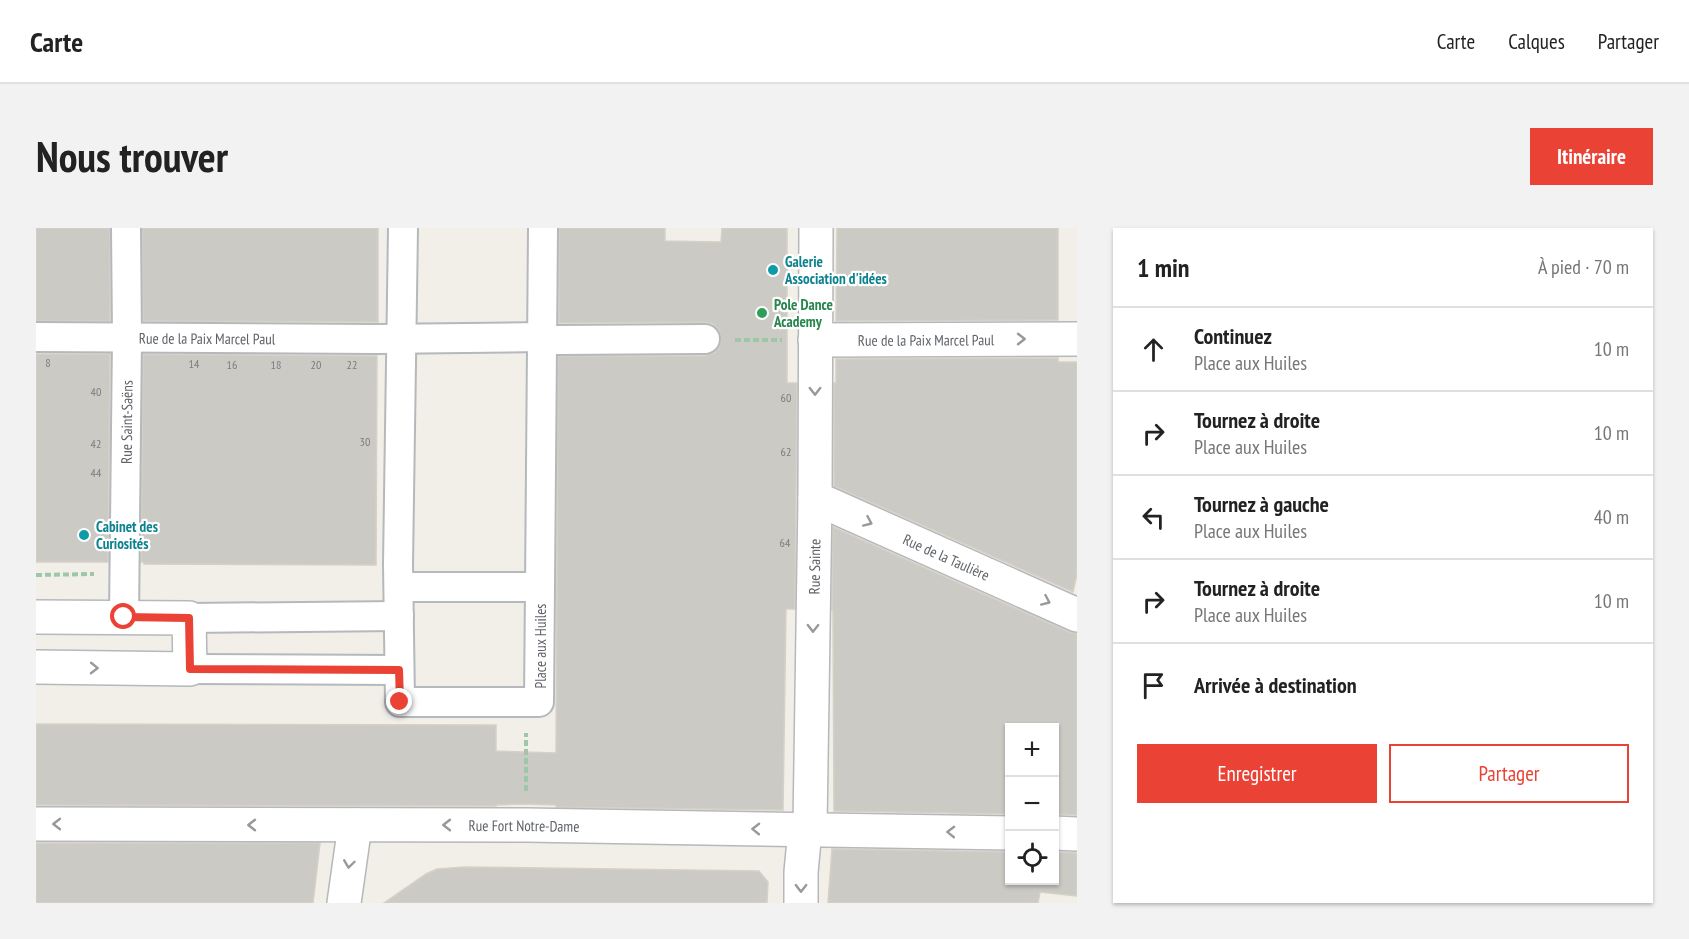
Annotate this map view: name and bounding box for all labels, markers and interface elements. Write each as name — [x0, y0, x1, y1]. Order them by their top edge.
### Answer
text: Carte — [30, 23, 83, 60]
text: Carte — [1437, 28, 1475, 55]
text: Calques — [1508, 28, 1565, 55]
text: Partager — [1598, 28, 1659, 55]
button: Itinéraire — [1530, 128, 1653, 185]
text: Nous trouver — [36, 129, 228, 184]
text: 1 min — [1137, 251, 1190, 284]
place label: Galerie Association d'idées — [784, 252, 887, 288]
text: À pied · 70 m — [1538, 254, 1629, 280]
marker: Galerie Association d'idées — [766, 263, 780, 277]
place label: Pole Dance Academy — [773, 295, 833, 331]
marker: Pole Dance Academy — [755, 306, 769, 320]
text: Continuez — [1194, 322, 1272, 350]
street label: Rue de la Paix Marcel Paul — [139, 328, 276, 348]
street label: Rue de la Paix Marcel Paul — [858, 330, 995, 349]
one-way arrow — [1016, 333, 1025, 345]
icon: ahead — [1137, 333, 1170, 366]
text: 10 m — [1594, 336, 1629, 362]
text: Place aux Huiles — [1194, 350, 1307, 376]
house number: 8 — [45, 355, 51, 370]
house number: 14 — [189, 356, 200, 371]
house number: 16 — [227, 357, 237, 372]
house number: 18 — [271, 357, 281, 372]
house number: 20 — [311, 357, 321, 372]
house number: 22 — [347, 357, 357, 372]
street label: Rue Saint-Saëns — [116, 380, 136, 464]
house number: 40 — [91, 384, 101, 399]
one-way arrow — [809, 387, 821, 396]
house number: 60 — [781, 390, 791, 405]
text: Tournez à droite — [1194, 406, 1320, 434]
icon: right — [1137, 417, 1170, 450]
text: 10 m — [1594, 420, 1629, 446]
house number: 30 — [360, 434, 370, 449]
text: Place aux Huiles — [1194, 434, 1307, 460]
house number: 42 — [91, 436, 101, 451]
house number: 62 — [781, 444, 791, 459]
house number: 44 — [91, 465, 102, 480]
text: Tournez à gauche — [1194, 490, 1329, 518]
icon: left — [1137, 501, 1170, 534]
text: 40 m — [1594, 504, 1629, 530]
one-way arrow — [862, 514, 873, 526]
place label: Cabinet des Curiosités — [96, 517, 158, 553]
text: Place aux Huiles — [1194, 518, 1307, 544]
marker: Cabinet des Curiosités — [77, 528, 91, 542]
street label: Rue de la Taulière — [900, 529, 993, 584]
house number: 64 — [780, 535, 791, 550]
street label: Rue Sainte — [804, 539, 824, 595]
text: Tournez à droite — [1194, 574, 1320, 602]
icon: right — [1137, 585, 1170, 618]
text: 10 m — [1594, 588, 1629, 614]
one-way arrow — [1040, 594, 1051, 606]
text: Place aux Huiles — [1194, 602, 1307, 628]
route start — [110, 603, 136, 629]
street label: Place aux Huiles — [531, 604, 550, 688]
one-way arrow — [807, 624, 819, 633]
one-way arrow — [90, 662, 99, 674]
icon: arrive — [1137, 669, 1170, 702]
text: Arrivée à destination — [1194, 671, 1357, 699]
route end — [386, 688, 412, 714]
map controls — [1005, 723, 1059, 885]
button: + — [1005, 723, 1059, 777]
button: Enregistrer — [1137, 744, 1377, 803]
button: Partager — [1389, 744, 1629, 803]
button: − — [1005, 777, 1059, 831]
street label: Rue Fort Notre-Dame — [469, 815, 580, 835]
one-way arrow — [52, 818, 61, 830]
one-way arrow — [247, 818, 256, 831]
one-way arrow — [442, 819, 451, 831]
one-way arrow — [752, 823, 761, 836]
one-way arrow — [947, 826, 956, 838]
button: locate — [1005, 831, 1059, 885]
one-way arrow — [344, 859, 356, 869]
one-way arrow — [795, 883, 807, 892]

